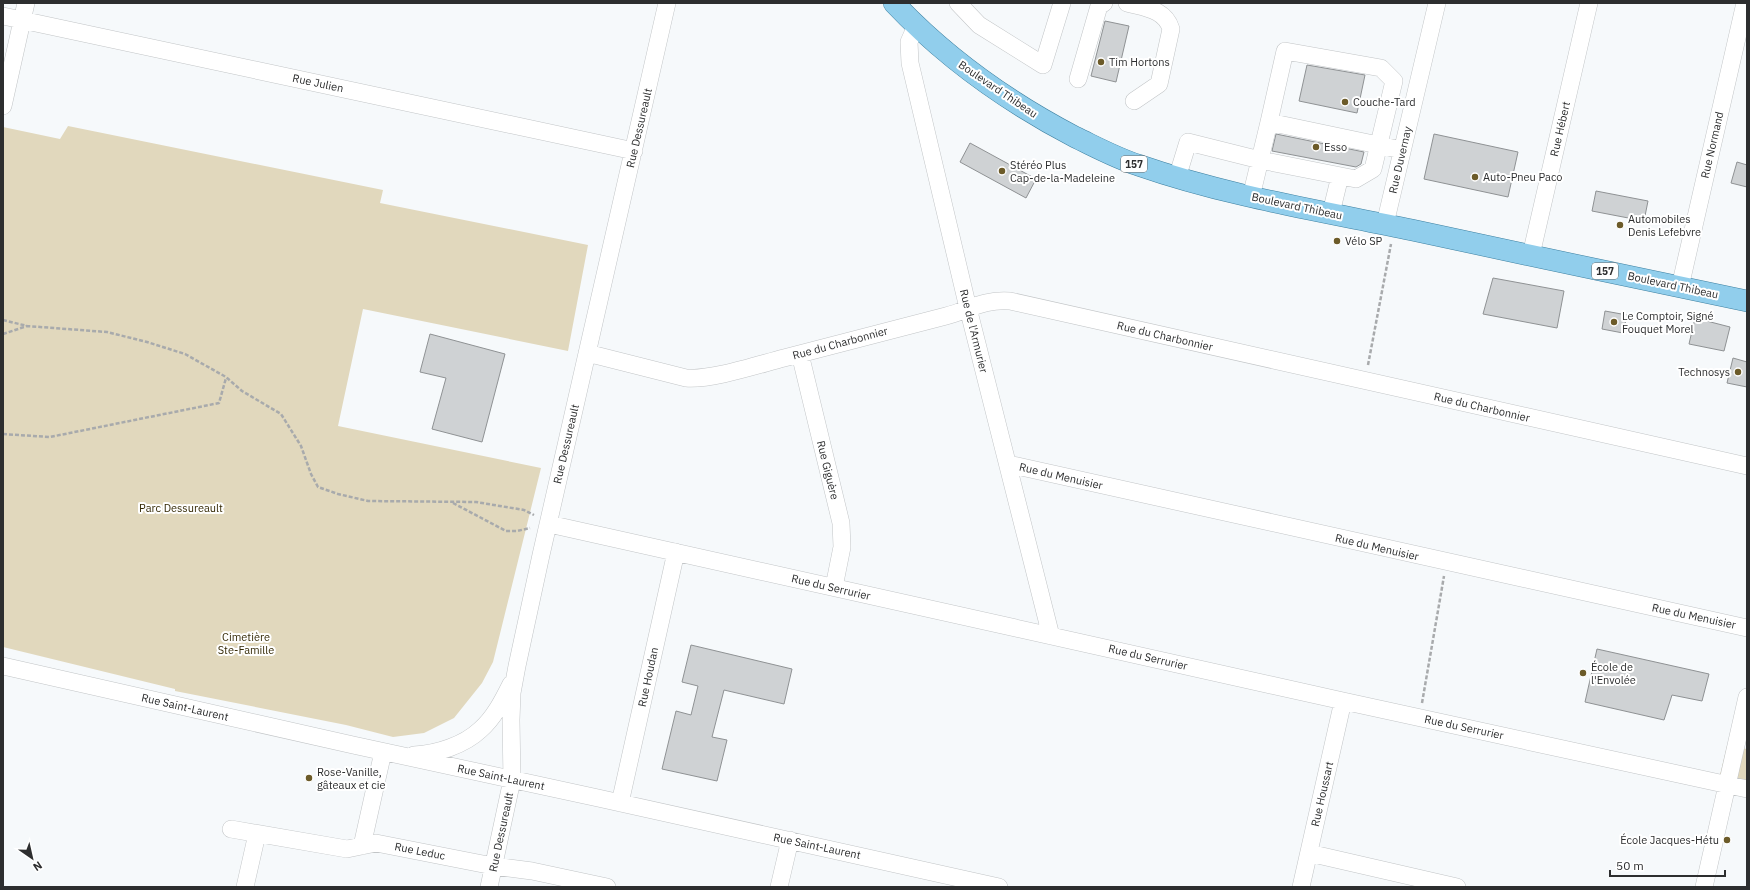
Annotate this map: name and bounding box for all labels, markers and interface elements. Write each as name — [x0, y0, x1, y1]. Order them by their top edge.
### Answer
place label: Tim Hortons — [1109, 55, 1170, 69]
street label: Boulevard Thibeau — [956, 57, 1040, 121]
marker: Tim Hortons — [1096, 57, 1106, 67]
street label: Rue Julien — [291, 71, 345, 95]
street label: Rue Dessureault — [623, 87, 655, 169]
place label: Couche-Tard — [1353, 95, 1416, 109]
marker: Couche-Tard — [1340, 97, 1350, 107]
street label: Rue Hébert — [1547, 100, 1573, 158]
street label: Rue Normand — [1698, 110, 1726, 180]
street label: Rue Duvernay — [1385, 125, 1415, 195]
place label: Esso — [1324, 140, 1347, 154]
marker: Esso — [1311, 142, 1321, 152]
road number: 157 — [1121, 156, 1147, 172]
place label: Stéréo Plus Cap-de-la-Madeleine — [1010, 158, 1115, 185]
marker: Stéréo Plus Cap-de-la-Madeleine — [997, 166, 1007, 176]
place label: Auto-Pneu Paco — [1483, 170, 1563, 184]
marker: Auto-Pneu Paco — [1470, 172, 1480, 182]
street label: Boulevard Thibeau — [1250, 190, 1344, 222]
place label: Automobiles Denis Lefebvre — [1628, 212, 1701, 239]
marker: Automobiles Denis Lefebvre — [1615, 220, 1625, 230]
place label: Vélo SP — [1345, 234, 1383, 248]
marker: Vélo SP — [1332, 236, 1342, 246]
road number: 157 — [1592, 263, 1618, 279]
street label: Boulevard Thibeau — [1626, 269, 1720, 301]
street label: Rue de l'Armurier — [957, 288, 991, 374]
place label: Le Comptoir, Signé Fouquet Morel — [1622, 309, 1714, 336]
marker: Le Comptoir, Signé Fouquet Morel — [1609, 317, 1619, 327]
street label: Rue du Charbonnier — [1116, 318, 1214, 354]
street label: Rue du Charbonnier — [791, 324, 889, 362]
place label: Technosys — [1678, 365, 1730, 379]
marker: Technosys — [1733, 367, 1743, 377]
street label: Rue du Charbonnier — [1433, 389, 1531, 425]
street label: Rue Dessureault — [550, 403, 582, 485]
street label: Rue Giguère — [814, 439, 842, 501]
street label: Rue du Menuisier — [1018, 460, 1104, 492]
park label: Parc Dessureault — [139, 501, 223, 515]
street label: Rue du Menuisier — [1334, 531, 1420, 563]
street label: Rue du Serrurier — [790, 571, 872, 603]
street label: Rue du Menuisier — [1651, 600, 1737, 632]
park label: Cimetière Ste-Famille — [218, 630, 274, 657]
street label: Rue du Serrurier — [1107, 641, 1189, 673]
street label: Rue Houdan — [635, 646, 661, 708]
place label: École de l'Envolée — [1591, 660, 1636, 687]
marker: École de l'Envolée — [1578, 668, 1588, 678]
street label: Rue Saint-Laurent — [140, 690, 230, 724]
street label: Rue du Serrurier — [1423, 712, 1505, 742]
street label: Rue Houssart — [1308, 760, 1336, 828]
street label: Rue Saint-Laurent — [456, 761, 546, 793]
place label: Rose-Vanille, gâteaux et cie — [317, 765, 386, 792]
marker: Rose-Vanille, gâteaux et cie — [304, 773, 314, 783]
street label: Rue Dessureault — [486, 791, 516, 873]
street label: Rue Saint-Laurent — [772, 830, 862, 862]
place label: École Jacques-Hétu — [1620, 833, 1719, 847]
marker: École Jacques-Hétu — [1722, 835, 1732, 845]
north arrow — [12, 838, 52, 878]
street label: Rue Leduc — [393, 839, 447, 863]
scale bar — [1610, 852, 1725, 878]
text: N — [30, 858, 45, 874]
text: 50 m — [1616, 858, 1644, 873]

